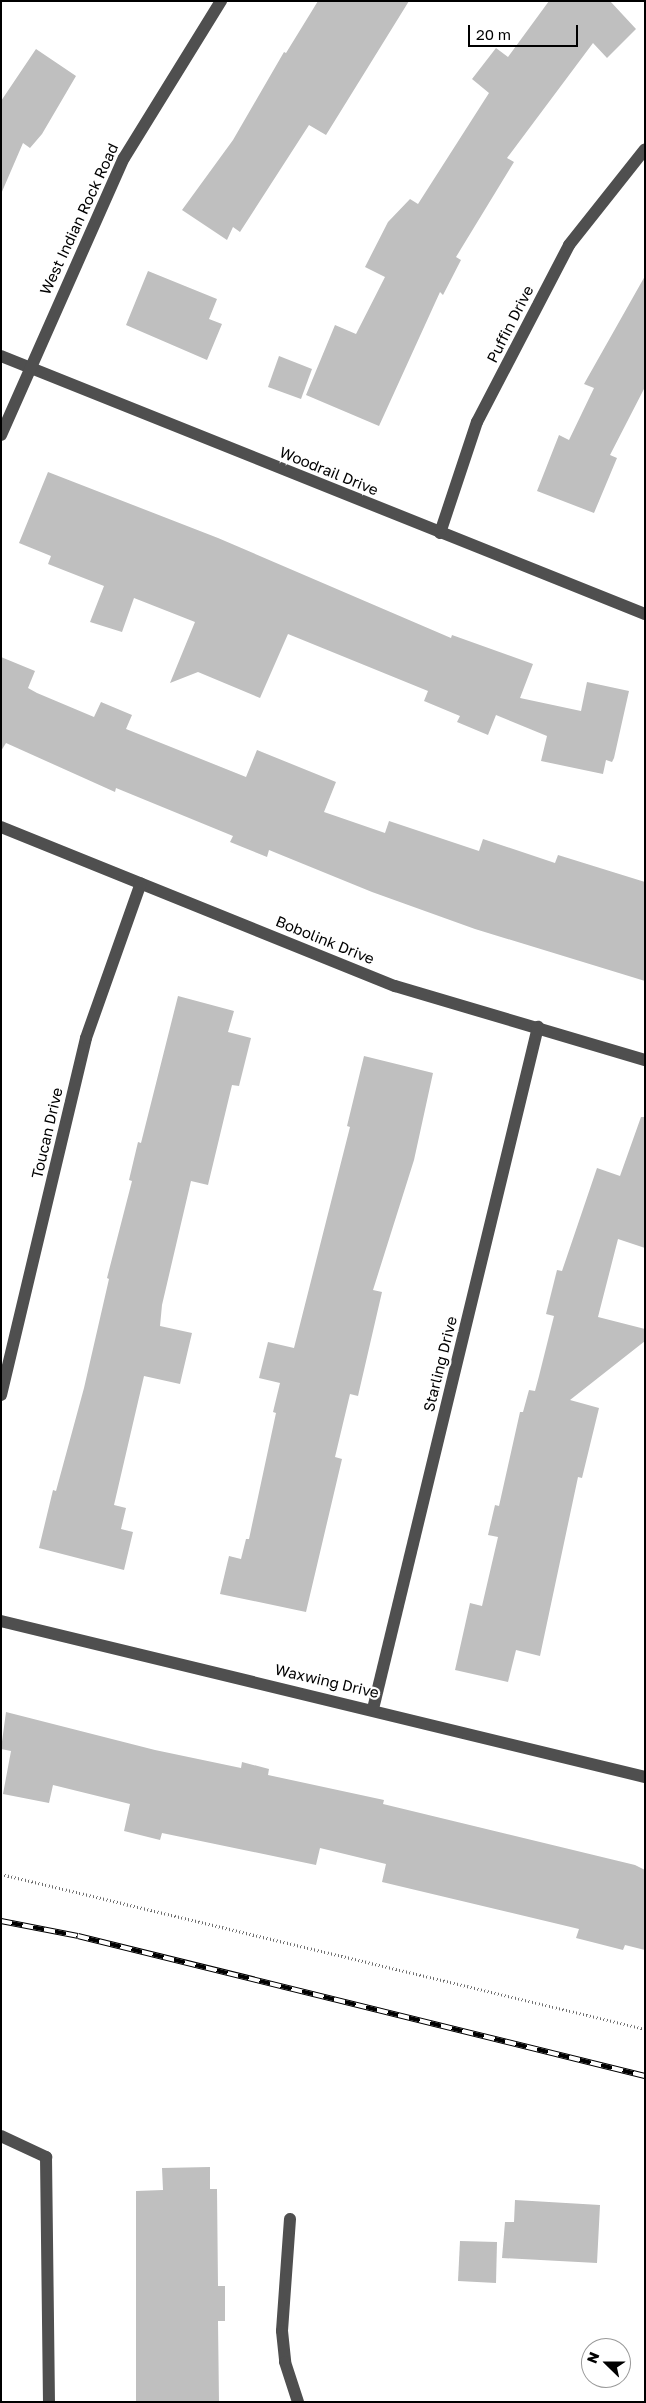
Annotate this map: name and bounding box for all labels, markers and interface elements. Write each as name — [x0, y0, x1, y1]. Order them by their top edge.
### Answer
scale bar — [471, 15, 581, 47]
text: 20 m — [476, 25, 511, 43]
street label: West Indian Rock Road — [36, 140, 122, 298]
street label: Puffin Drive — [483, 282, 537, 366]
street label: Woodrail Drive — [277, 443, 381, 499]
street label: Bobolink Drive — [273, 912, 377, 968]
street label: Toucan Drive — [28, 1086, 66, 1180]
street label: Starling Drive — [419, 1314, 461, 1414]
street label: Waxwing Drive — [273, 1660, 381, 1702]
north arrow — [581, 2338, 631, 2388]
text: N — [583, 2349, 602, 2366]

